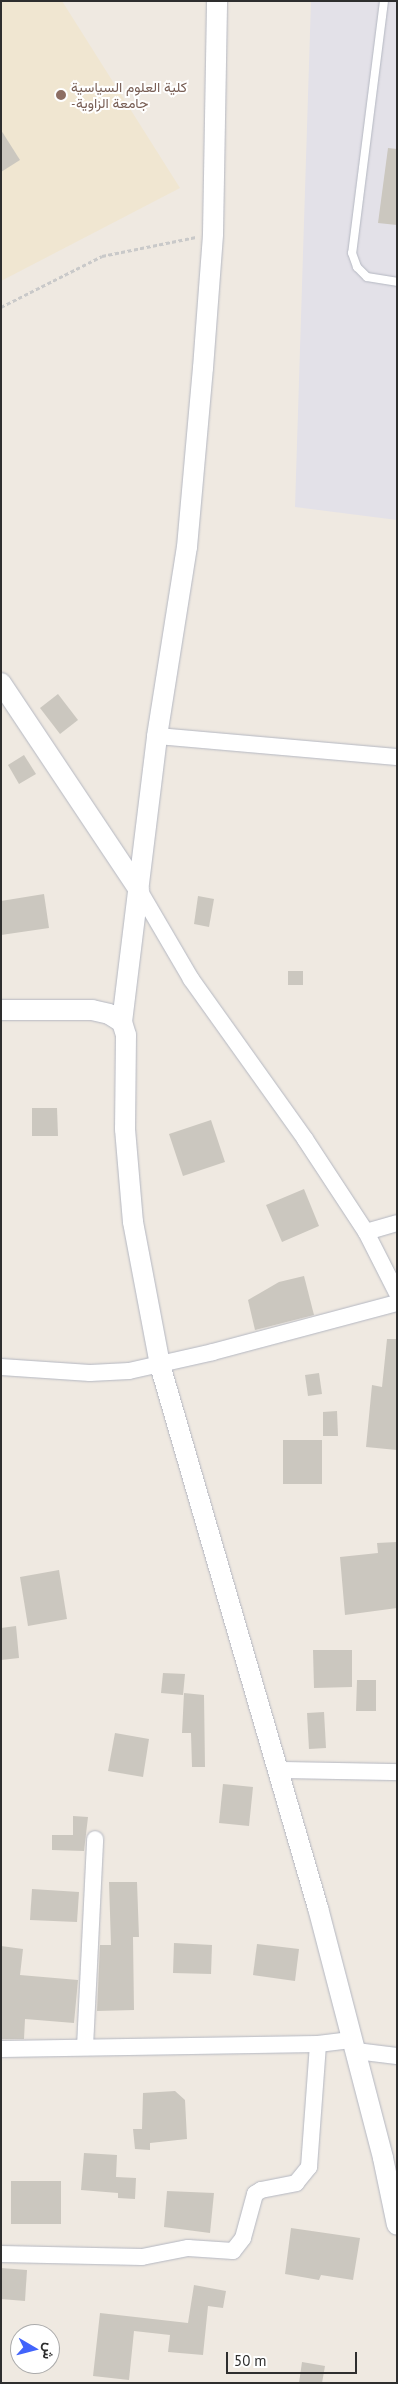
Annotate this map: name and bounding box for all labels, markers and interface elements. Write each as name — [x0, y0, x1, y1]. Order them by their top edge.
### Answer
place label: كلية العلوم السياسية -جامعة الزاوية — [71, 79, 187, 111]
marker: كلية العلوم السياسية -جامعة الزاوية — [55, 89, 67, 101]
north arrow — [10, 2324, 60, 2374]
text: ش — [39, 2341, 59, 2361]
scale bar — [228, 2342, 359, 2374]
text: 50 m — [234, 2351, 267, 2370]

